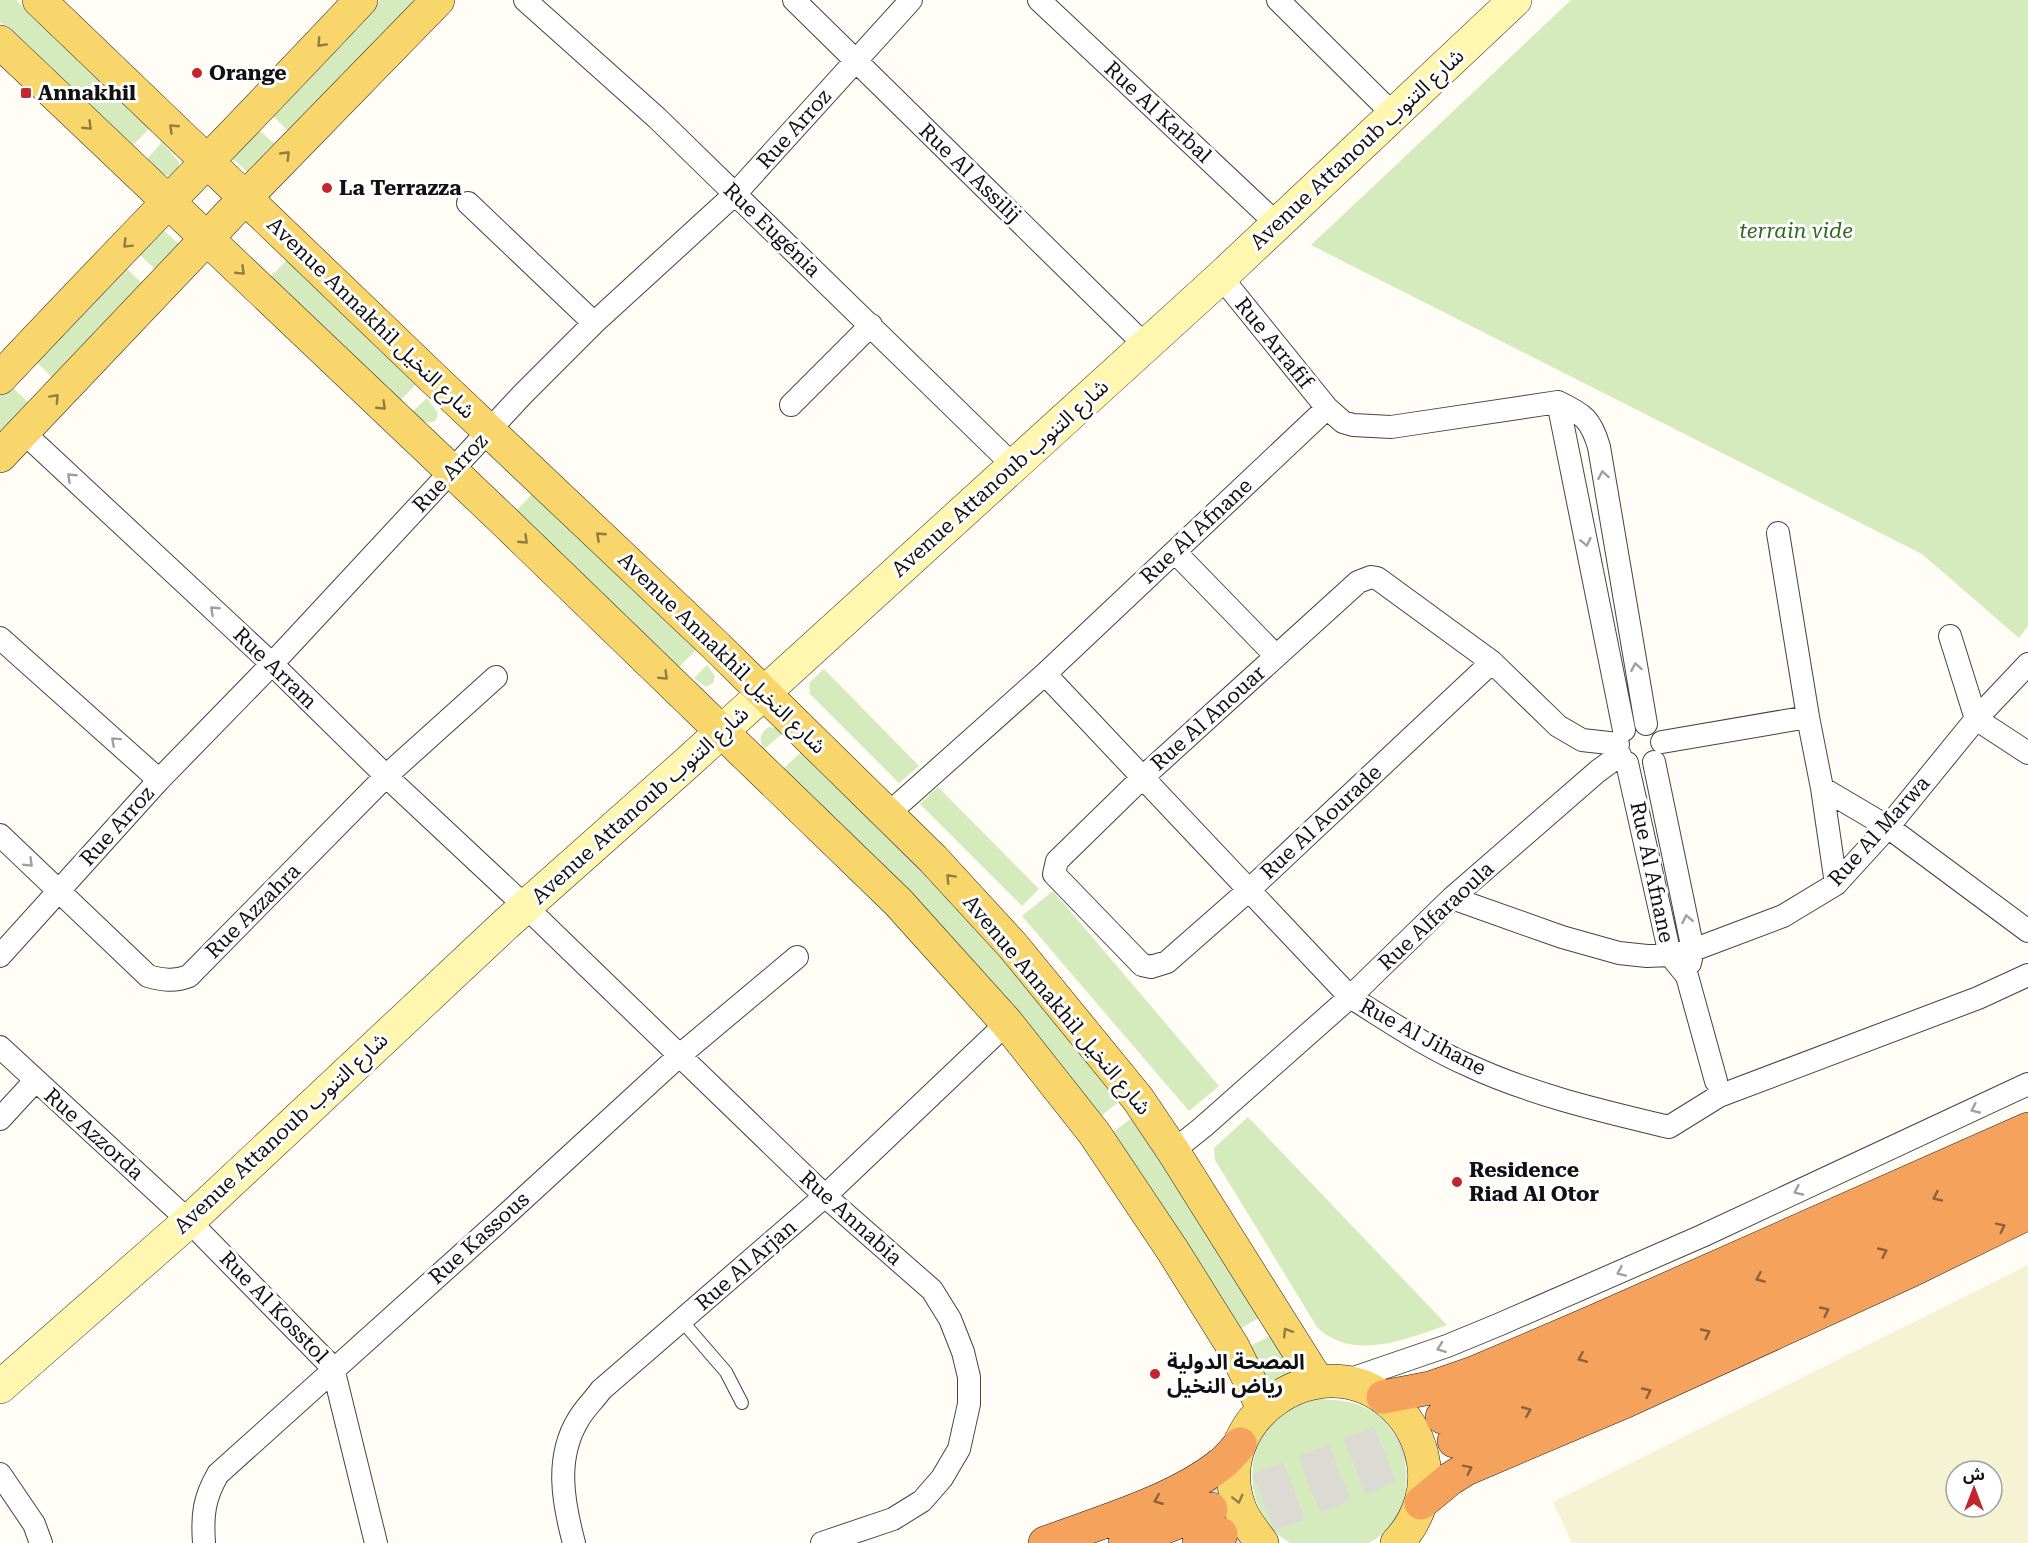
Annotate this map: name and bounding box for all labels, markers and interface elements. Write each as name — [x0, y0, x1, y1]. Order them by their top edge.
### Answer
one-way arrow — [318, 35, 329, 46]
street label: Avenue Attanoub شارع التنوب — [1245, 44, 1471, 257]
street label: Rue Al Karbal — [1100, 56, 1217, 168]
place label: Orange — [209, 61, 287, 85]
marker: Orange — [190, 66, 204, 80]
place label: Annakhil — [38, 81, 136, 105]
street label: Rue Arroz — [752, 84, 836, 174]
marker: Annakhil — [19, 86, 33, 100]
one-way arrow — [81, 119, 92, 130]
street label: Rue Al Assilij — [914, 119, 1026, 227]
one-way arrow — [169, 124, 179, 135]
one-way arrow — [279, 152, 290, 163]
place label: La Terrazza — [339, 176, 462, 200]
street label: Rue Eugénia — [719, 178, 826, 283]
marker: La Terrazza — [320, 181, 334, 195]
street label: Avenue Annakhil شارع النخيل — [260, 212, 480, 426]
park label: terrain vide — [1739, 219, 1853, 243]
one-way arrow — [124, 236, 135, 247]
one-way arrow — [235, 264, 245, 275]
street label: Rue Arrafif — [1230, 293, 1318, 394]
street label: Avenue Attanoub شارع التنوب — [887, 374, 1115, 584]
one-way arrow — [47, 394, 58, 405]
one-way arrow — [374, 399, 385, 410]
street label: Rue Arroz — [408, 429, 492, 517]
one-way arrow — [1598, 470, 1610, 479]
one-way arrow — [67, 473, 78, 484]
street label: Rue Al Afnane — [1135, 473, 1257, 589]
one-way arrow — [516, 533, 527, 544]
one-way arrow — [597, 533, 608, 544]
one-way arrow — [1579, 537, 1592, 547]
street label: Avenue Annakhil شارع النخيل — [611, 547, 831, 761]
one-way arrow — [210, 606, 220, 617]
street label: Rue Arram — [228, 622, 322, 714]
street label: Rue Al Anouar — [1146, 660, 1270, 775]
one-way arrow — [1630, 662, 1643, 672]
one-way arrow — [657, 668, 668, 679]
street label: Avenue Attanoub شارع التنوب — [527, 701, 755, 911]
one-way arrow — [111, 737, 122, 748]
street label: Rue Al Aourade — [1256, 760, 1386, 884]
street label: Rue Al Marwa — [1823, 771, 1935, 891]
street label: Rue Arroz — [75, 781, 159, 871]
street label: Rue Al Afnane — [1625, 799, 1679, 945]
one-way arrow — [22, 856, 33, 867]
street label: Rue Alfaraoula — [1374, 856, 1499, 975]
street label: Rue Azzahra — [201, 858, 306, 963]
one-way arrow — [946, 874, 957, 885]
street label: Avenue Annakhil شارع النخيل — [956, 890, 1156, 1122]
one-way arrow — [1681, 914, 1694, 924]
street label: Rue Al Jihane — [1356, 994, 1490, 1080]
street label: Avenue Attanoub شارع التنوب — [169, 1028, 395, 1241]
street label: Rue Azzorda — [40, 1083, 149, 1185]
one-way arrow — [1970, 1101, 1981, 1113]
place label: Residence Riad Al Otor — [1469, 1158, 1600, 1206]
street label: Rue Annabia — [795, 1166, 907, 1270]
marker: Residence Riad Al Otor — [1450, 1175, 1464, 1189]
one-way arrow — [1794, 1184, 1805, 1196]
street label: Rue Kassous — [424, 1187, 534, 1289]
one-way arrow — [1933, 1189, 1944, 1201]
street label: Rue Al Arjan — [691, 1215, 802, 1315]
one-way arrow — [1994, 1222, 2005, 1234]
street label: Rue Al Kosstol — [215, 1246, 334, 1368]
one-way arrow — [1877, 1247, 1888, 1259]
one-way arrow — [1616, 1264, 1627, 1276]
one-way arrow — [1755, 1271, 1766, 1283]
one-way arrow — [1818, 1306, 1829, 1318]
one-way arrow — [1283, 1328, 1295, 1338]
one-way arrow — [1699, 1328, 1710, 1340]
one-way arrow — [1436, 1340, 1447, 1353]
place label: المصحة الدولية رياض النخيل — [1167, 1350, 1305, 1398]
one-way arrow — [1577, 1351, 1588, 1363]
marker: المصحة الدولية رياض النخيل — [1148, 1367, 1162, 1381]
one-way arrow — [1641, 1387, 1652, 1399]
one-way arrow — [1521, 1406, 1532, 1418]
north arrow — [1944, 1459, 2004, 1519]
one-way arrow — [1462, 1465, 1473, 1476]
text: ش — [1963, 1465, 1985, 1484]
one-way arrow — [1153, 1493, 1164, 1505]
one-way arrow — [1230, 1494, 1243, 1504]

